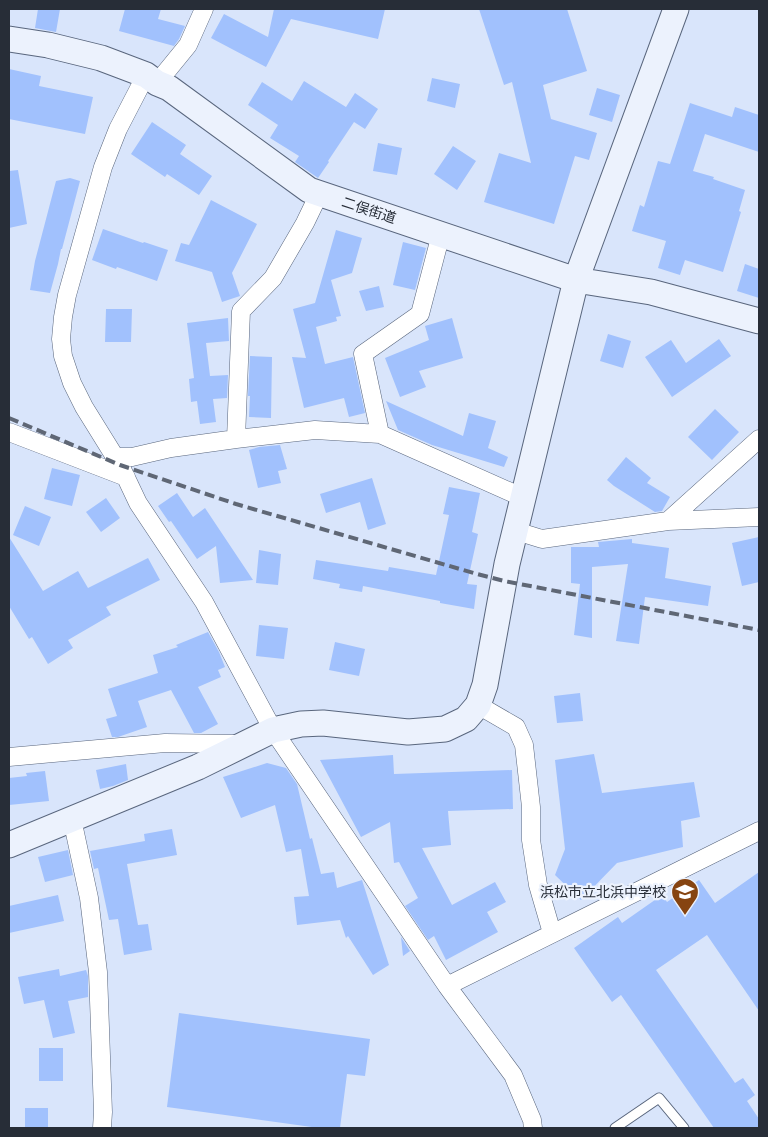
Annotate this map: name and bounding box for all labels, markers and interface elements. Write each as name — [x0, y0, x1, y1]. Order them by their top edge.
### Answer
street label: 二俣街道 — [340, 193, 398, 227]
school or university icon: 浜松市立北浜中学校 — [670, 877, 700, 916]
place label: 浜松市立北浜中学校 — [540, 883, 666, 901]

